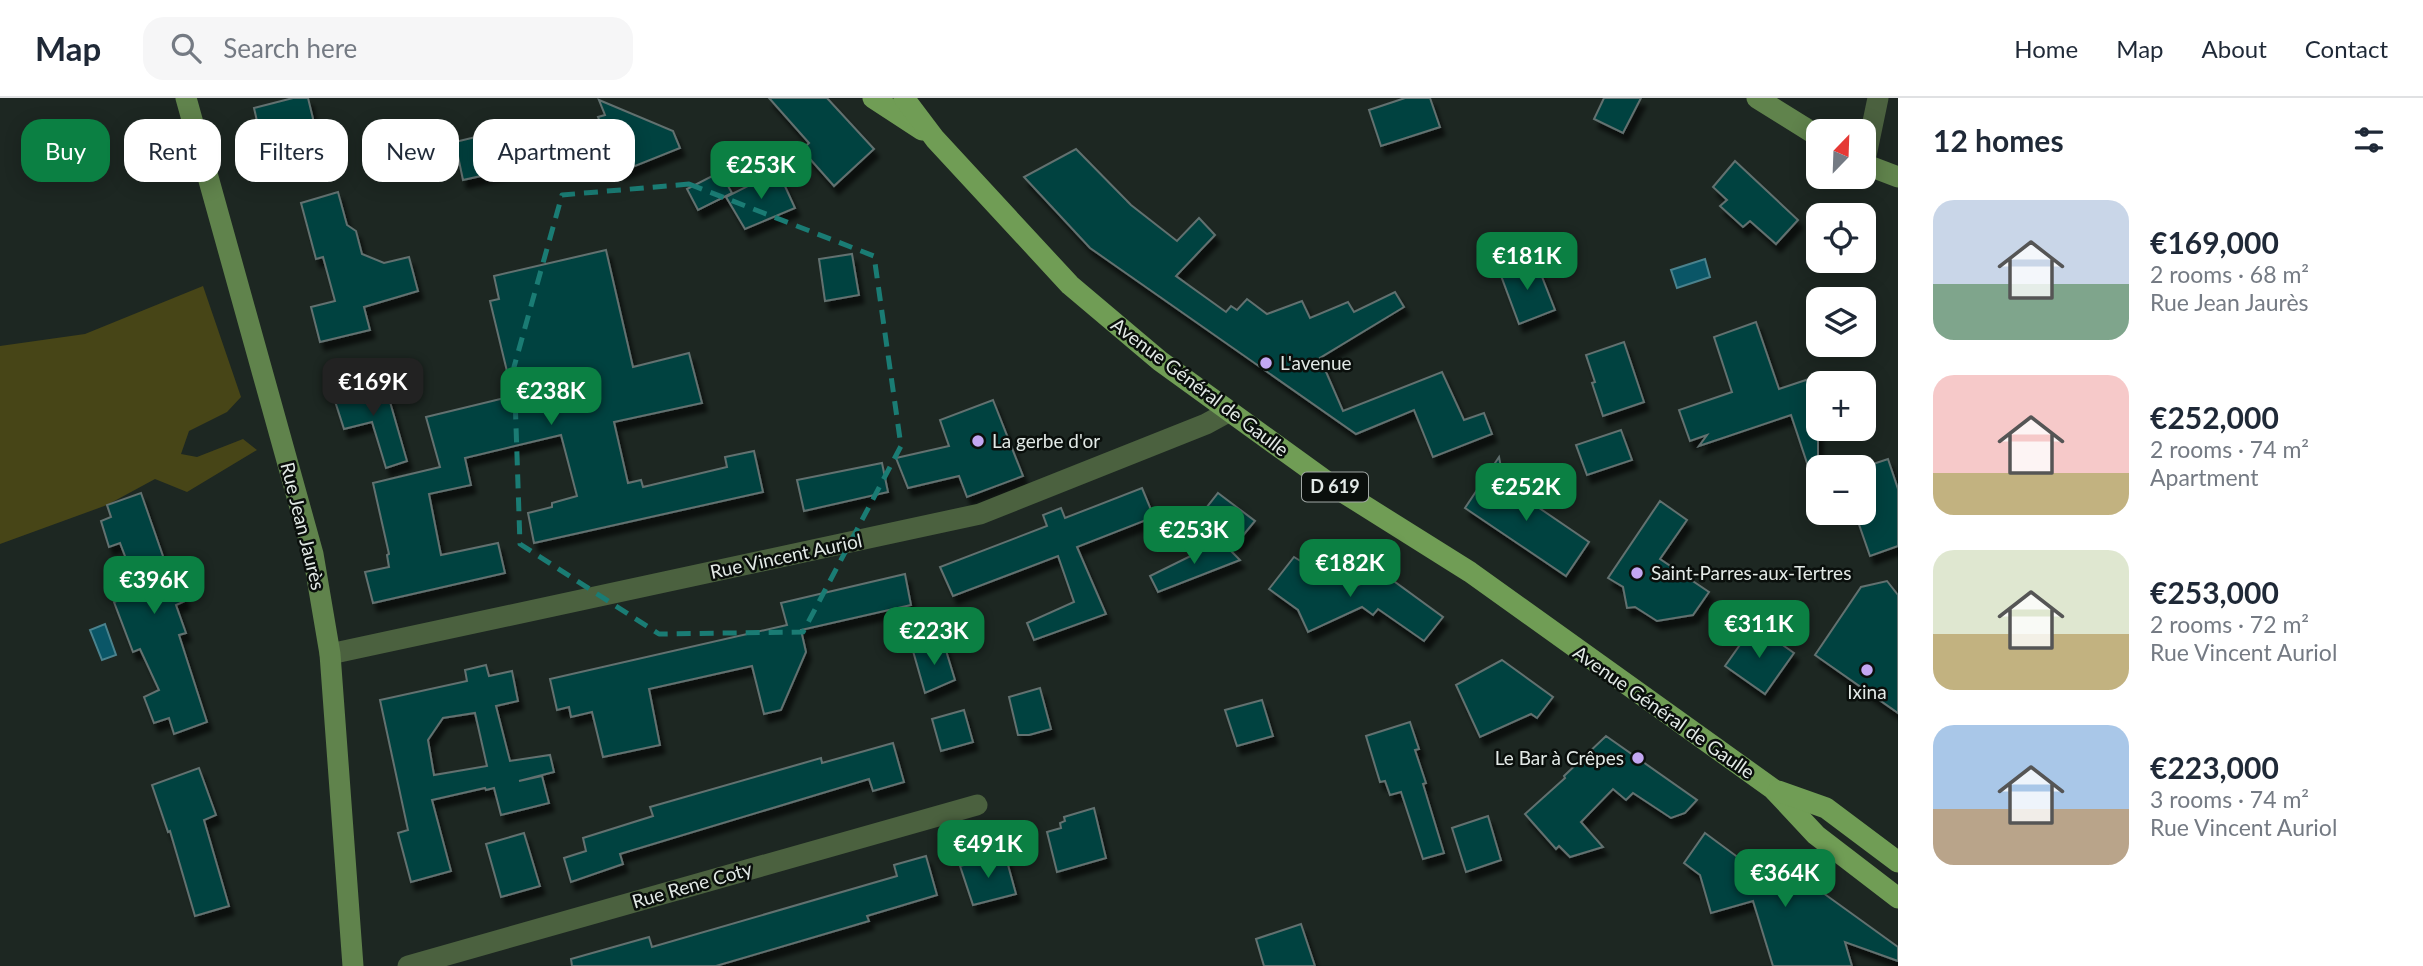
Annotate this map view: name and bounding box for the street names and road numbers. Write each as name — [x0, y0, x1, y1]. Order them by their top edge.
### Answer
street label: Avenue Général de Gaulle — [1107, 312, 1294, 461]
street label: Rue Jean Jaurès — [276, 460, 330, 592]
road number: D 619 — [1302, 472, 1368, 502]
street label: Rue Vincent Auriol — [708, 528, 864, 583]
street label: Avenue Général de Gaulle — [1569, 640, 1759, 783]
street label: Rue Rene Coty — [629, 856, 755, 913]

